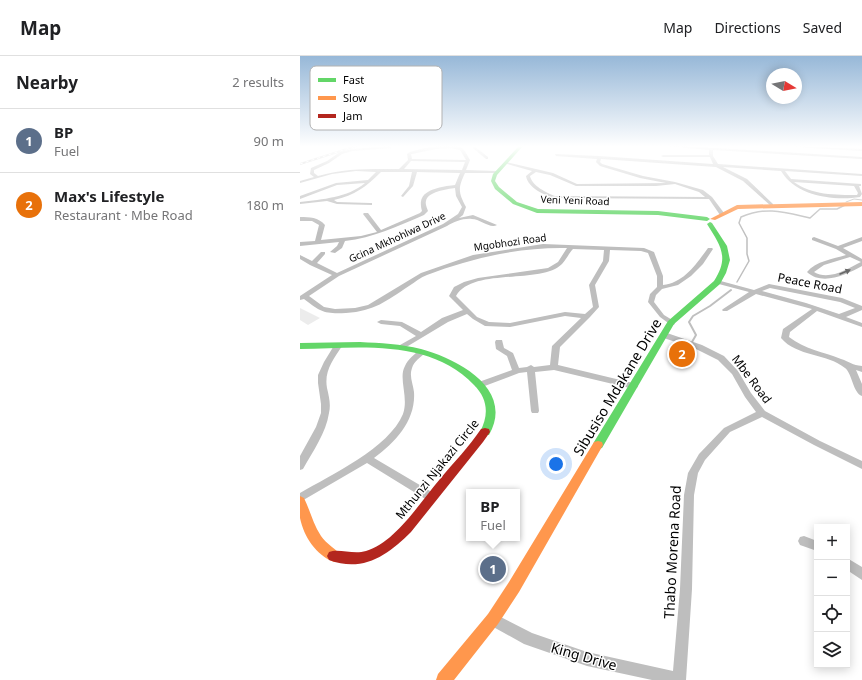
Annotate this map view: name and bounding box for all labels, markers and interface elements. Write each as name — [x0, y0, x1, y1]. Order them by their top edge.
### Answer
text: Map — [20, 15, 61, 41]
text: Map — [663, 18, 692, 37]
text: Directions — [714, 18, 781, 37]
text: Saved — [803, 18, 842, 37]
legend — [310, 66, 442, 130]
north arrow — [766, 68, 802, 104]
text: Nearby — [16, 71, 78, 94]
text: Fast — [343, 72, 364, 87]
text: 2 results — [232, 73, 284, 91]
text: Slow — [343, 90, 367, 105]
text: Jam — [342, 108, 362, 123]
text: BP — [54, 122, 73, 142]
text: 1 — [25, 132, 33, 150]
text: 90 m — [254, 132, 284, 150]
text: Fuel — [54, 142, 79, 160]
text: Max's Lifestyle — [54, 186, 164, 206]
street label: Veni Yeni Road — [540, 192, 610, 208]
text: 2 — [25, 196, 33, 214]
text: 180 m — [246, 196, 284, 214]
text: Restaurant · Mbe Road — [54, 206, 193, 224]
street label: Gcina Mkhohlwa Drive — [346, 208, 448, 266]
street label: Mgobhozi Road — [473, 230, 547, 254]
street label: Peace Road — [776, 268, 844, 298]
one-way arrow — [840, 269, 851, 275]
street label: Sibusiso Mdakane Drive — [568, 315, 666, 459]
pin: 2 — [669, 339, 695, 369]
street label: Mbe Road — [728, 351, 776, 407]
street label: Mthunzi Njakazi Circle — [391, 415, 483, 523]
your location — [546, 454, 566, 474]
street label: Thabo Morena Road — [659, 485, 685, 619]
popup — [466, 489, 520, 541]
text: BP — [480, 496, 500, 516]
text: Fuel — [480, 516, 506, 534]
map controls — [814, 524, 850, 668]
button: + — [814, 524, 850, 560]
pin: 1 — [480, 554, 506, 584]
button: − — [814, 560, 850, 596]
button: locate — [814, 596, 850, 632]
button: layers — [814, 632, 850, 668]
street label: King Drive — [549, 638, 619, 675]

